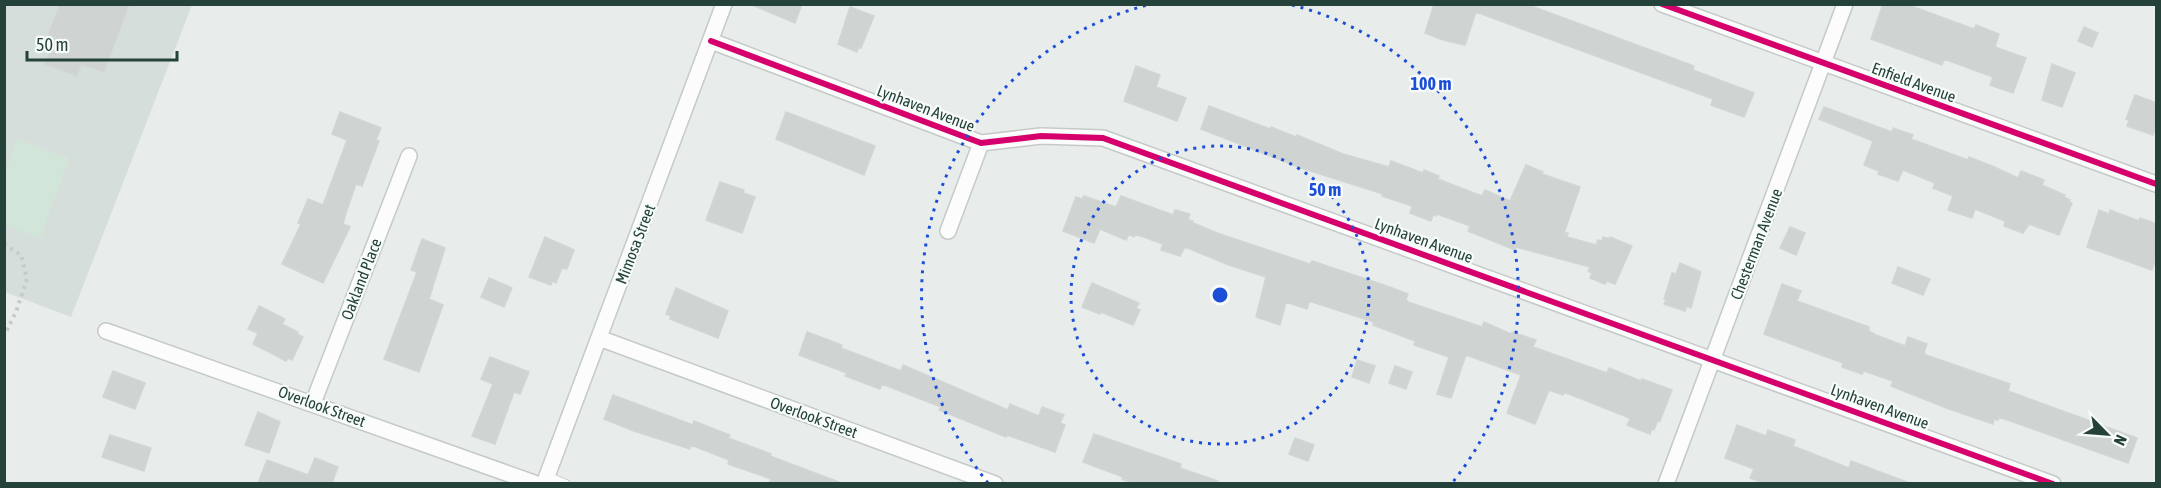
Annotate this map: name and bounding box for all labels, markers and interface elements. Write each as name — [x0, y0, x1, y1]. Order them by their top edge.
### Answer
scale bar — [27, 24, 177, 62]
text: 50 m — [36, 34, 68, 55]
street label: Enfield Avenue — [1870, 58, 1958, 106]
text: 100 m — [1411, 73, 1451, 94]
street label: Lynhaven Avenue — [874, 81, 977, 136]
text: 50 m — [1309, 179, 1341, 200]
street label: Chesterman Avenue — [1727, 186, 1785, 302]
street label: Mimosa Street — [612, 201, 659, 286]
street label: Lynhaven Avenue — [1372, 214, 1476, 267]
street label: Oakland Place — [337, 236, 385, 322]
centre of rings — [1210, 285, 1230, 305]
street label: Lynhaven Avenue — [1828, 380, 1932, 433]
street label: Overlook Street — [276, 382, 368, 430]
street label: Overlook Street — [768, 393, 860, 441]
north arrow — [2077, 404, 2137, 464]
text: N — [2110, 432, 2131, 448]

